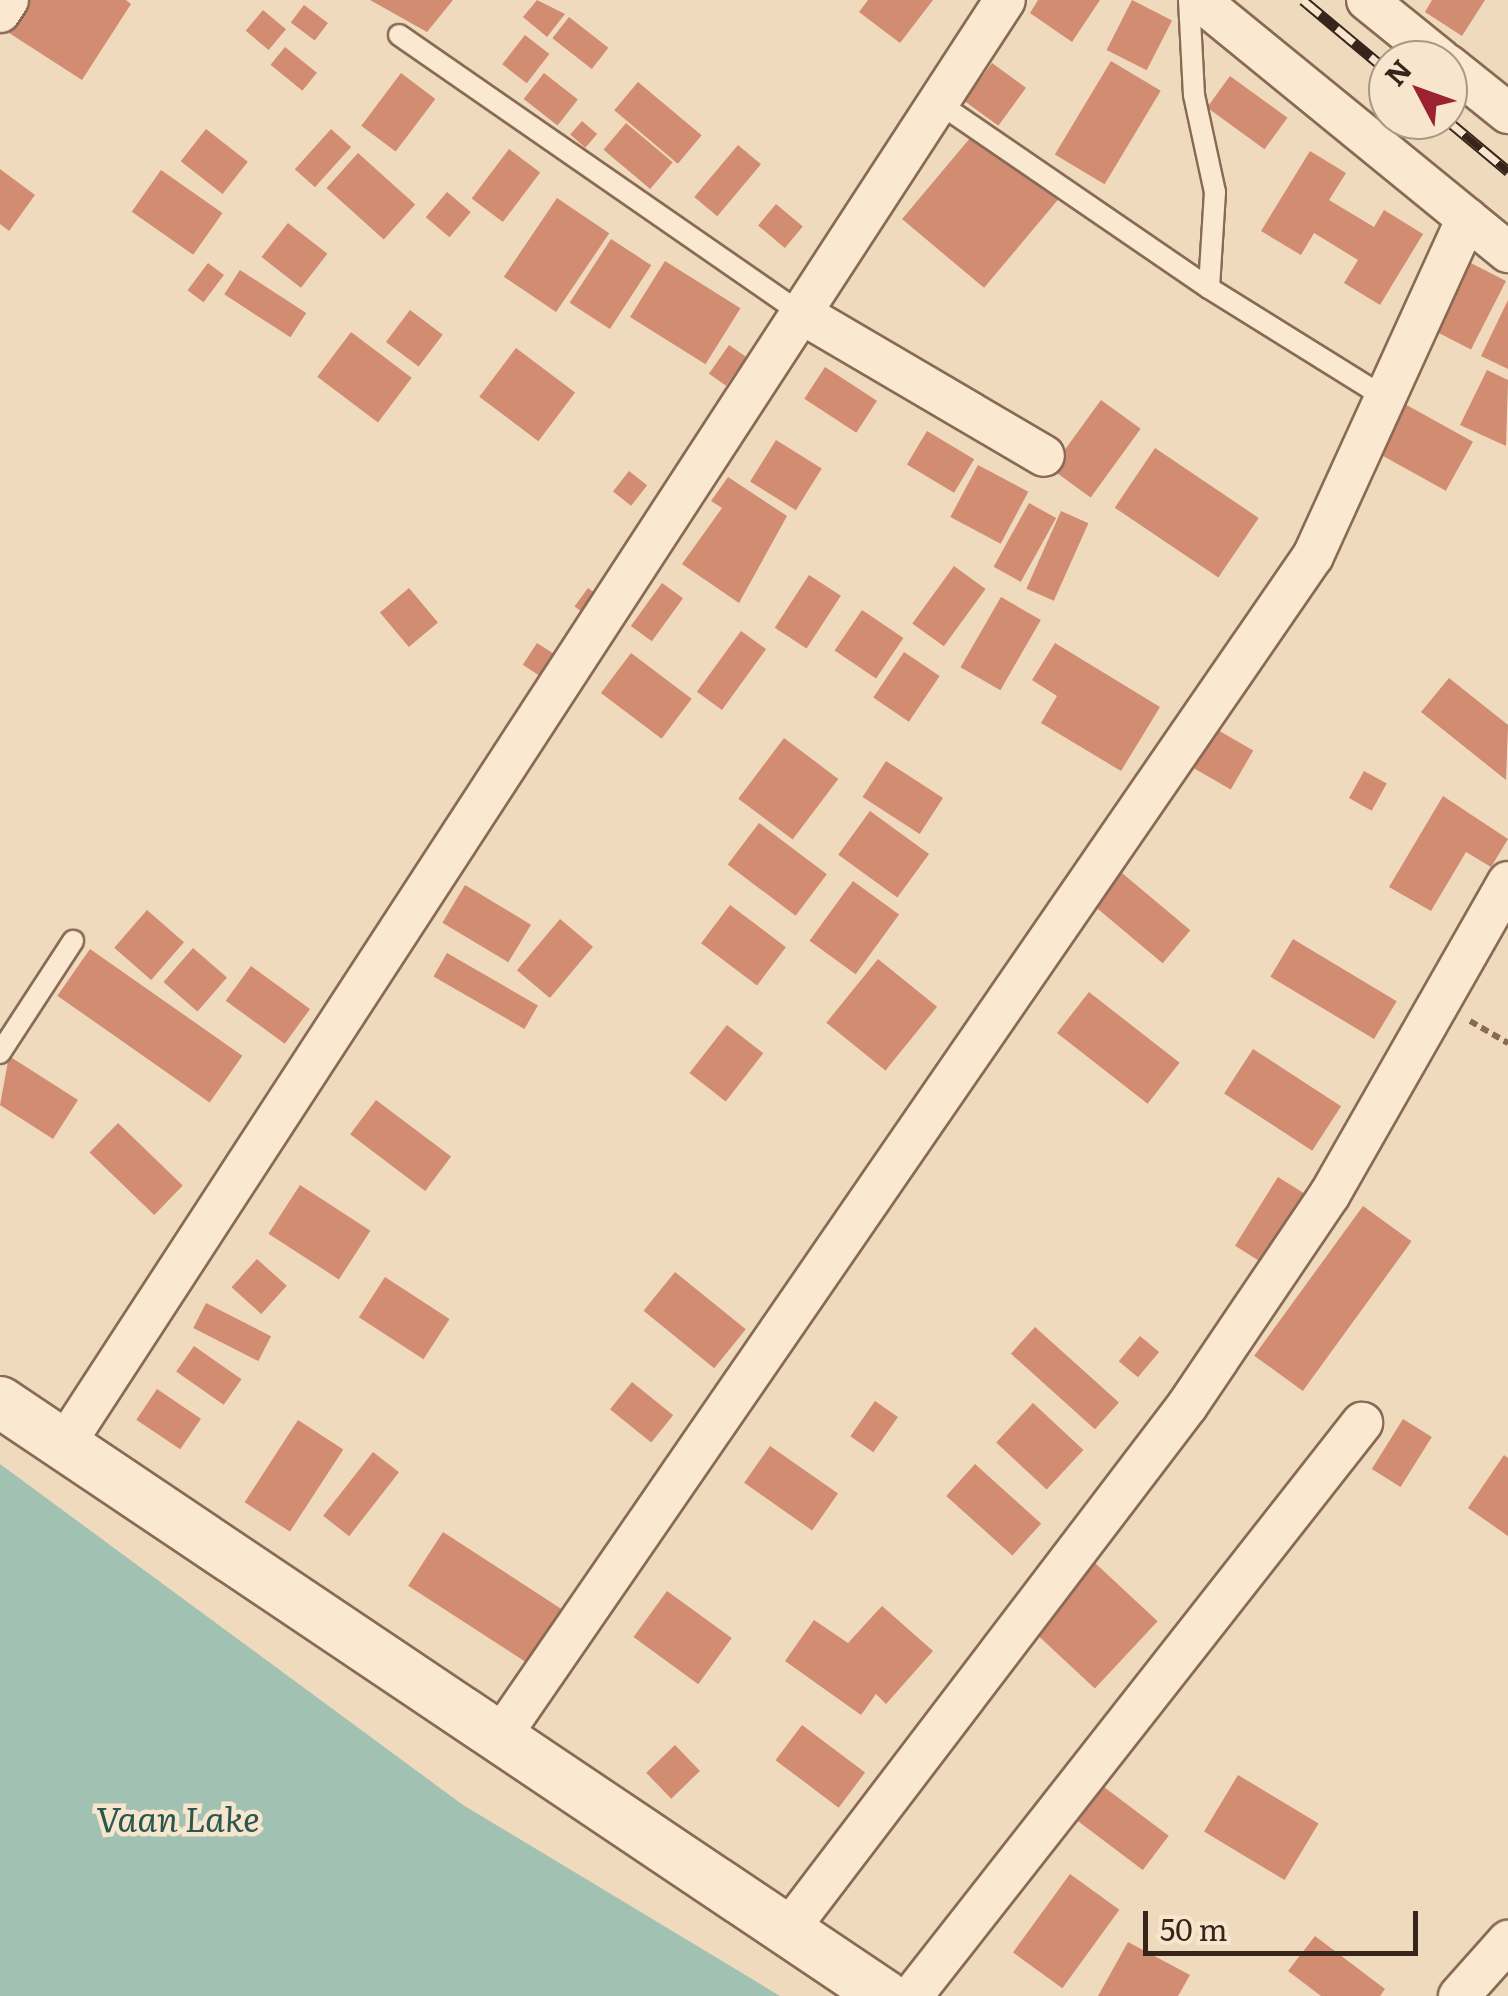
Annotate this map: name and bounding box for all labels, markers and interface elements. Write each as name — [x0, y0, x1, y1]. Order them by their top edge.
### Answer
north arrow — [1368, 40, 1468, 140]
text: N — [1373, 49, 1420, 94]
water label: Vaan Lake — [96, 1796, 260, 1838]
scale bar — [1148, 1891, 1423, 1953]
text: 50 m — [1160, 1906, 1228, 1950]

